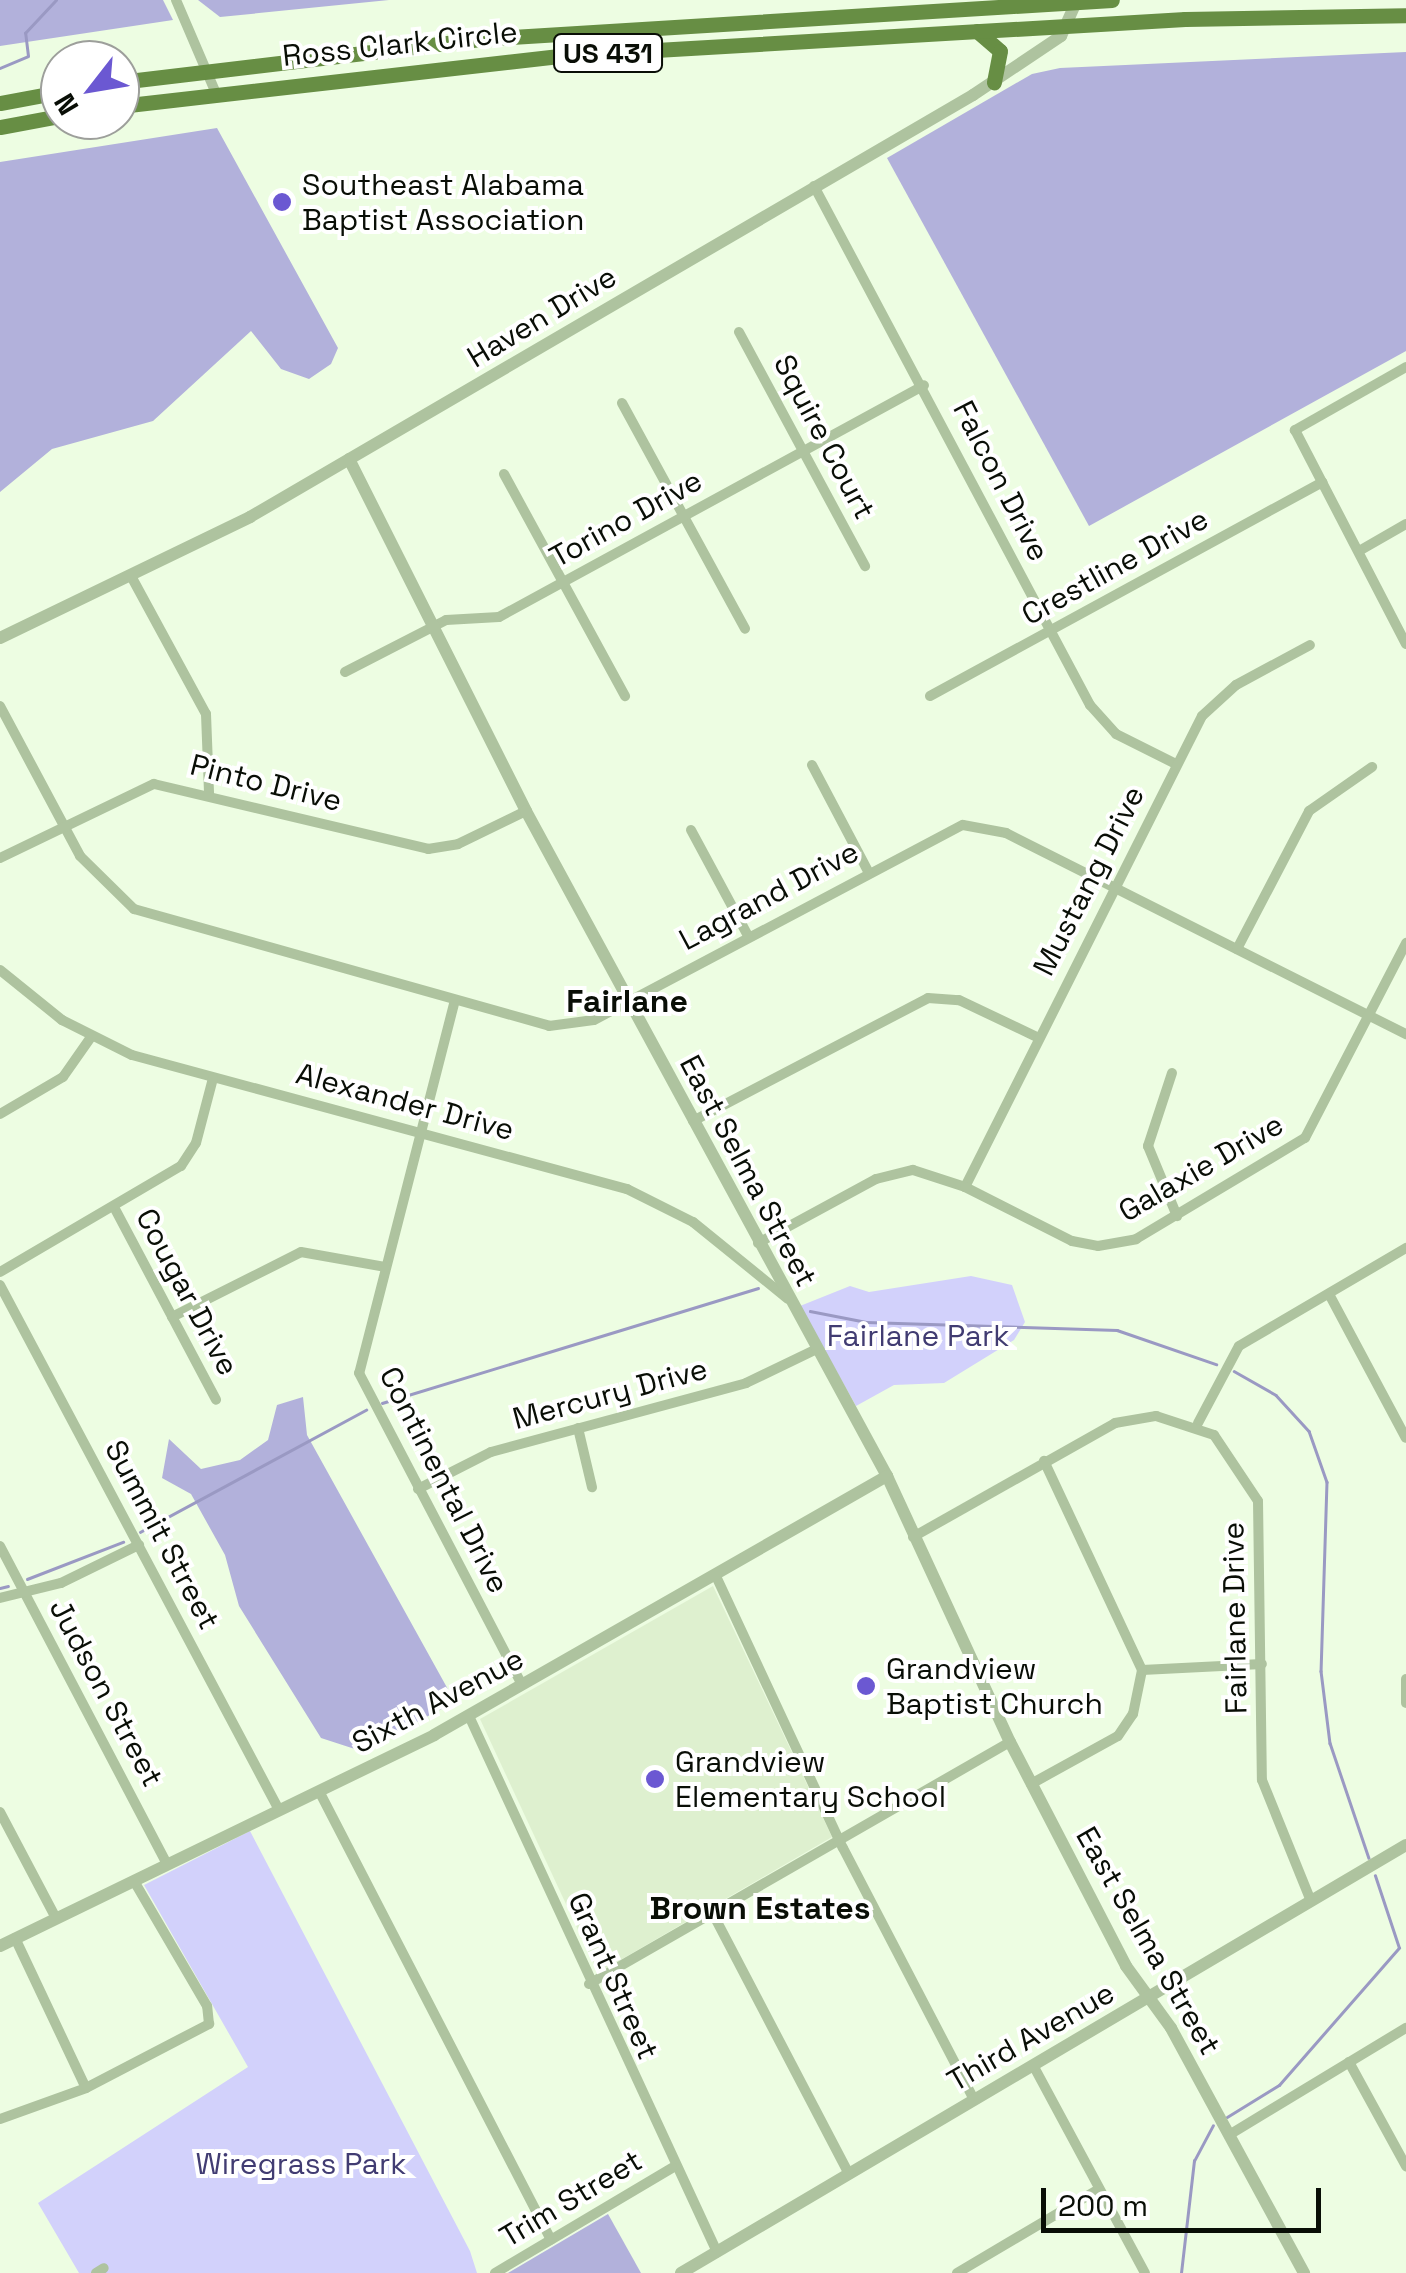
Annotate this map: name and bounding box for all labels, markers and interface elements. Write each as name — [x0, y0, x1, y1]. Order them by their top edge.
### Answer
street label: Ross Clark Circle — [281, 14, 519, 74]
road number: US 431 — [553, 30, 663, 76]
north arrow — [40, 40, 140, 140]
text: N — [46, 87, 86, 122]
place label: Southeast Alabama Baptist Association — [302, 167, 585, 238]
marker: Southeast Alabama Baptist Association — [271, 191, 293, 213]
street label: Haven Drive — [461, 258, 623, 376]
street label: Squire Court — [766, 349, 882, 525]
street label: Falcon Drive — [945, 395, 1057, 567]
street label: Torino Drive — [544, 462, 708, 576]
street label: Crestline Drive — [1016, 501, 1214, 633]
street label: Pinto Drive — [187, 747, 345, 819]
street label: Mustang Drive — [1026, 780, 1152, 982]
street label: Lagrand Drive — [673, 834, 865, 958]
district label: Fairlane — [566, 982, 688, 1020]
street label: East Selma Street — [672, 1049, 824, 1293]
street label: Alexander Drive — [292, 1056, 518, 1148]
street label: Galaxie Drive — [1112, 1106, 1290, 1230]
street label: Cougar Drive — [128, 1203, 246, 1381]
park label: Fairlane Park — [827, 1318, 1009, 1354]
street label: Mercury Drive — [509, 1351, 711, 1437]
street label: Continental Drive — [371, 1361, 517, 1599]
street label: Summit Street — [97, 1434, 227, 1636]
street label: Fairlane Drive — [1215, 1522, 1255, 1714]
street label: Judson Street — [42, 1593, 170, 1793]
street label: Sixth Avenue — [346, 1641, 530, 1761]
place label: Grandview Baptist Church — [886, 1651, 1103, 1722]
marker: Grandview Baptist Church — [855, 1675, 877, 1697]
place label: Grandview Elementary School — [675, 1744, 946, 1814]
marker: Grandview Elementary School — [644, 1768, 666, 1790]
street label: East Selma Street — [1068, 1821, 1228, 2061]
street label: Grant Street — [560, 1887, 666, 2065]
district label: Brown Estates — [649, 1889, 871, 1927]
street label: Third Avenue — [941, 1975, 1121, 2099]
street label: Trim Street — [493, 2143, 649, 2255]
park label: Wiregrass Park — [195, 2146, 407, 2182]
scale bar — [1046, 2168, 1326, 2230]
text: 200 m — [1058, 2186, 1148, 2225]

